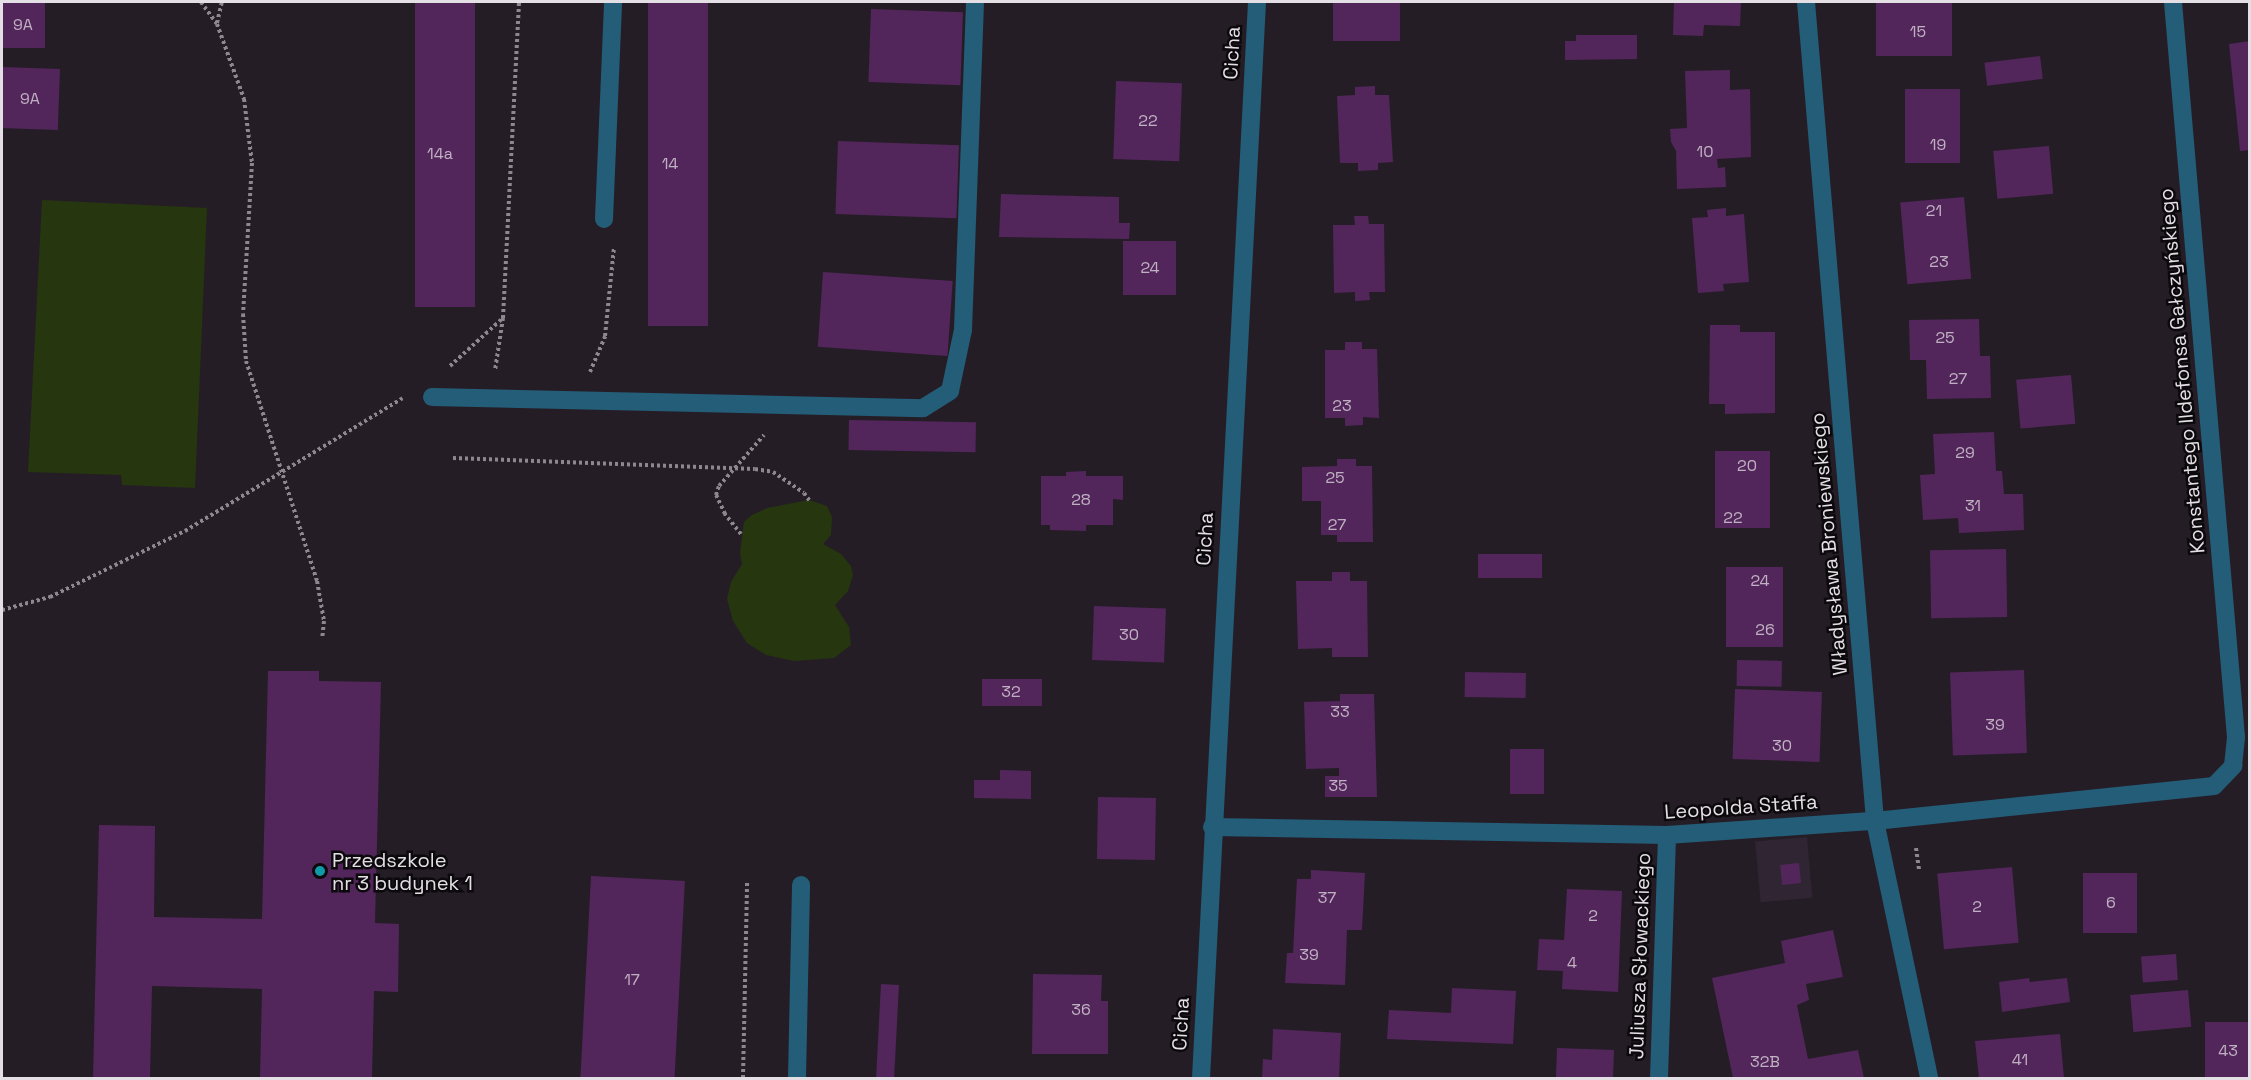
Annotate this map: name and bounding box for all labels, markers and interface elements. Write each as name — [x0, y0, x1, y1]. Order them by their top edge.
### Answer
house number: 9A — [13, 15, 33, 35]
house number: 15 — [1910, 22, 1926, 42]
street label: Cicha — [1219, 26, 1245, 80]
house number: 9A — [20, 89, 40, 109]
house number: 22 — [1138, 111, 1158, 131]
house number: 19 — [1930, 135, 1946, 155]
house number: 10 — [1697, 142, 1713, 162]
house number: 14a — [427, 144, 453, 164]
house number: 14 — [662, 154, 678, 174]
street label: Konstantego Ildefonsa Gałczyńskiego — [2154, 188, 2210, 554]
house number: 21 — [1926, 201, 1942, 221]
house number: 23 — [1929, 252, 1949, 272]
house number: 24 — [1140, 258, 1160, 278]
house number: 25 — [1935, 328, 1955, 348]
house number: 27 — [1949, 369, 1967, 389]
house number: 23 — [1332, 396, 1352, 416]
street label: Władysława Broniewskiego — [1806, 412, 1852, 676]
house number: 29 — [1955, 443, 1975, 463]
house number: 20 — [1737, 456, 1757, 476]
house number: 25 — [1325, 468, 1345, 488]
house number: 28 — [1071, 490, 1091, 510]
house number: 31 — [1965, 496, 1981, 516]
house number: 22 — [1723, 508, 1743, 528]
street label: Cicha — [1192, 512, 1218, 566]
house number: 27 — [1328, 515, 1346, 535]
house number: 24 — [1750, 571, 1770, 591]
house number: 26 — [1755, 620, 1775, 640]
house number: 30 — [1119, 625, 1139, 645]
house number: 32 — [1001, 682, 1021, 702]
house number: 33 — [1330, 702, 1350, 722]
house number: 39 — [1985, 715, 2005, 735]
house number: 30 — [1772, 736, 1792, 756]
house number: 35 — [1328, 776, 1348, 796]
street label: Leopolda Staffa — [1664, 790, 1818, 824]
place label: Przedszkole nr 3 budynek 1 — [332, 848, 473, 895]
street label: Juliusza Słowackiego — [1624, 852, 1656, 1060]
marker: Przedszkole nr 3 budynek 1 — [313, 864, 327, 878]
house number: 37 — [1318, 888, 1336, 908]
house number: 6 — [2106, 893, 2116, 913]
house number: 2 — [1972, 897, 1982, 917]
house number: 2 — [1588, 906, 1598, 926]
house number: 39 — [1299, 945, 1319, 965]
house number: 4 — [1567, 953, 1577, 973]
house number: 17 — [624, 970, 640, 990]
street label: Cicha — [1168, 997, 1194, 1051]
house number: 36 — [1071, 1000, 1091, 1020]
house number: 43 — [2218, 1041, 2238, 1061]
house number: 41 — [2012, 1050, 2028, 1070]
house number: 32B — [1750, 1052, 1780, 1072]

